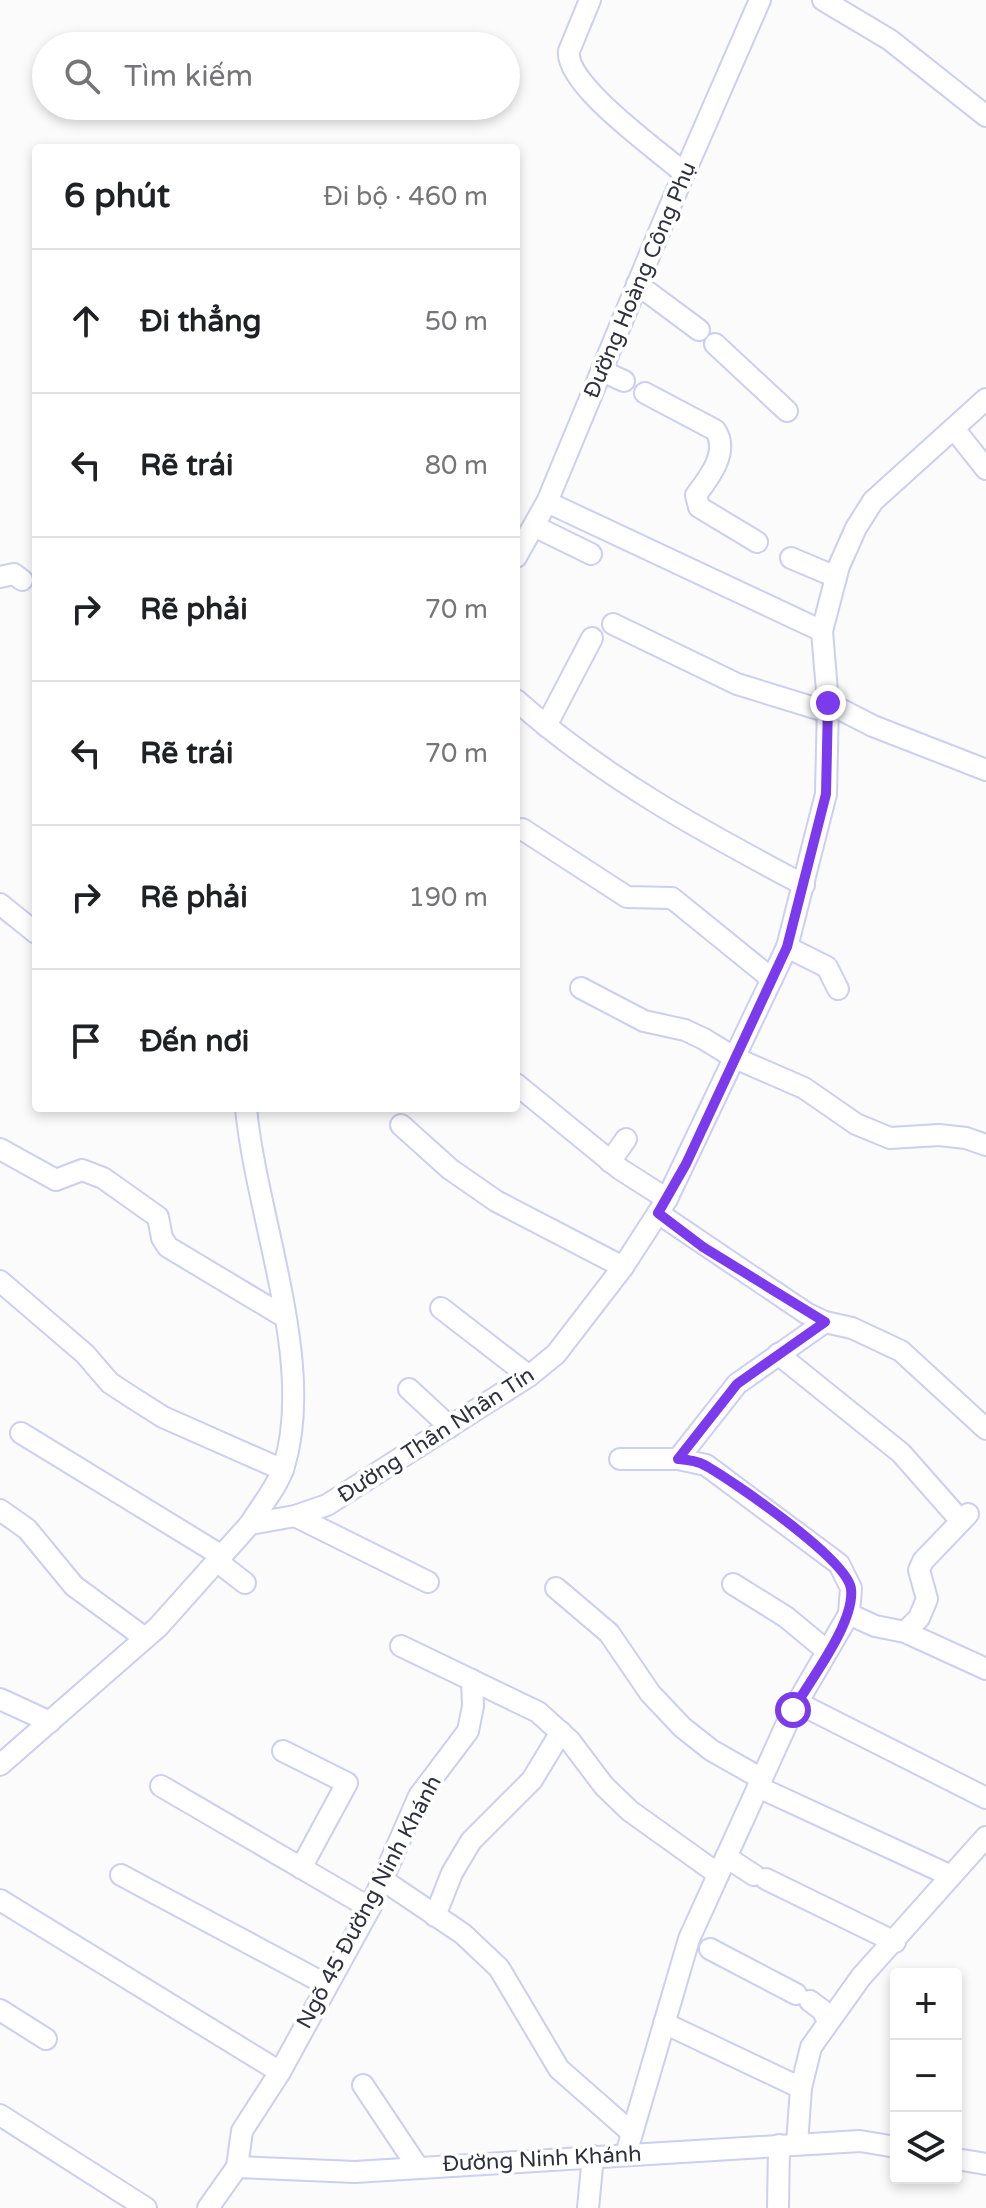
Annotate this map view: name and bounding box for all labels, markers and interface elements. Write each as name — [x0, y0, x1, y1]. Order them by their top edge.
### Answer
search box — [32, 32, 520, 120]
icon: search — [60, 54, 104, 98]
text: Tìm kiếm — [124, 58, 253, 95]
street label: Đường Hoàng Công Phụ — [578, 158, 702, 402]
text: 6 phút — [64, 176, 170, 217]
text: Đi bộ · 460 m — [323, 181, 488, 212]
icon: ahead — [64, 299, 108, 343]
text: Đi thẳng — [140, 303, 261, 340]
text: 50 m — [425, 306, 488, 337]
icon: left — [64, 443, 108, 487]
text: Rẽ trái — [140, 447, 233, 484]
text: 80 m — [425, 450, 488, 481]
icon: right — [64, 587, 108, 631]
text: Rẽ phải — [140, 591, 248, 628]
text: 70 m — [425, 594, 488, 625]
route end — [810, 685, 846, 721]
icon: left — [64, 731, 108, 775]
text: Rẽ trái — [140, 735, 233, 772]
text: 70 m — [425, 738, 488, 769]
icon: right — [64, 875, 108, 919]
text: Rẽ phải — [140, 879, 248, 916]
text: 190 m — [408, 882, 488, 913]
icon: arrive — [64, 1019, 108, 1063]
text: Đến nơi — [140, 1023, 249, 1060]
street label: Đường Thân Nhân Tín — [333, 1362, 539, 1508]
route start — [775, 1692, 811, 1728]
street label: Ngõ 45 Đường Ninh Khánh — [291, 1771, 447, 2033]
map controls — [890, 1968, 962, 2184]
button: + — [890, 1968, 962, 2040]
button: − — [890, 2040, 962, 2112]
button: layers — [890, 2112, 962, 2184]
street label: Đường Ninh Khánh — [442, 2141, 642, 2177]

